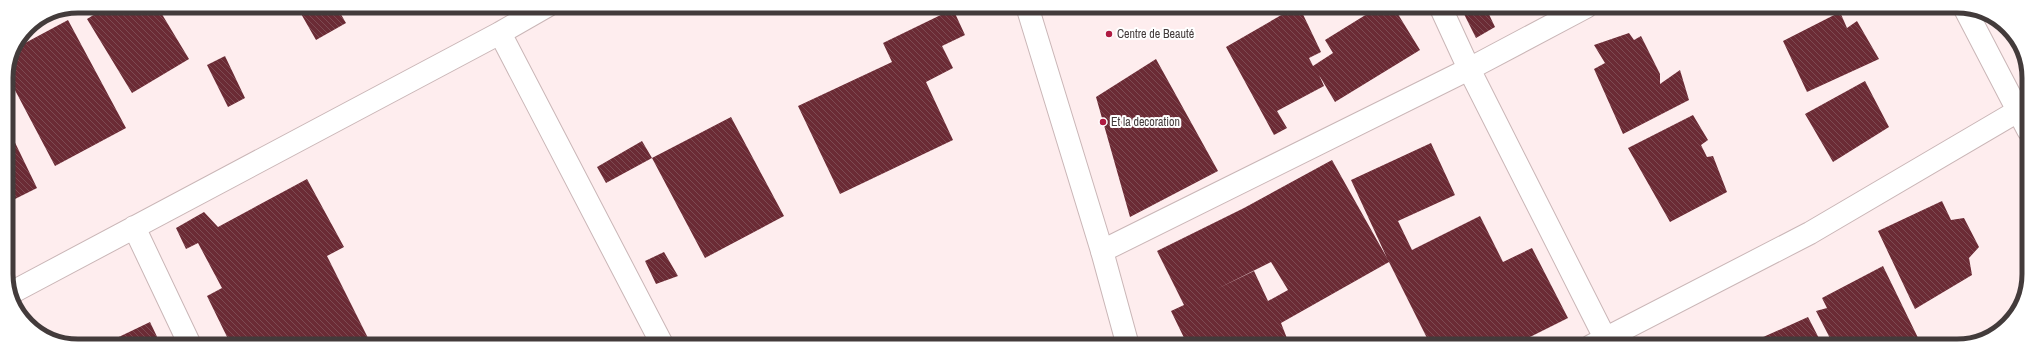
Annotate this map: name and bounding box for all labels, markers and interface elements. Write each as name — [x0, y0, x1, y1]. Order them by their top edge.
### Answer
place label: Centre de Beauté — [1117, 26, 1194, 42]
marker: Centre de Beauté — [1104, 29, 1114, 39]
place label: Et la decoration — [1111, 114, 1180, 130]
marker: Et la decoration — [1098, 117, 1108, 127]

